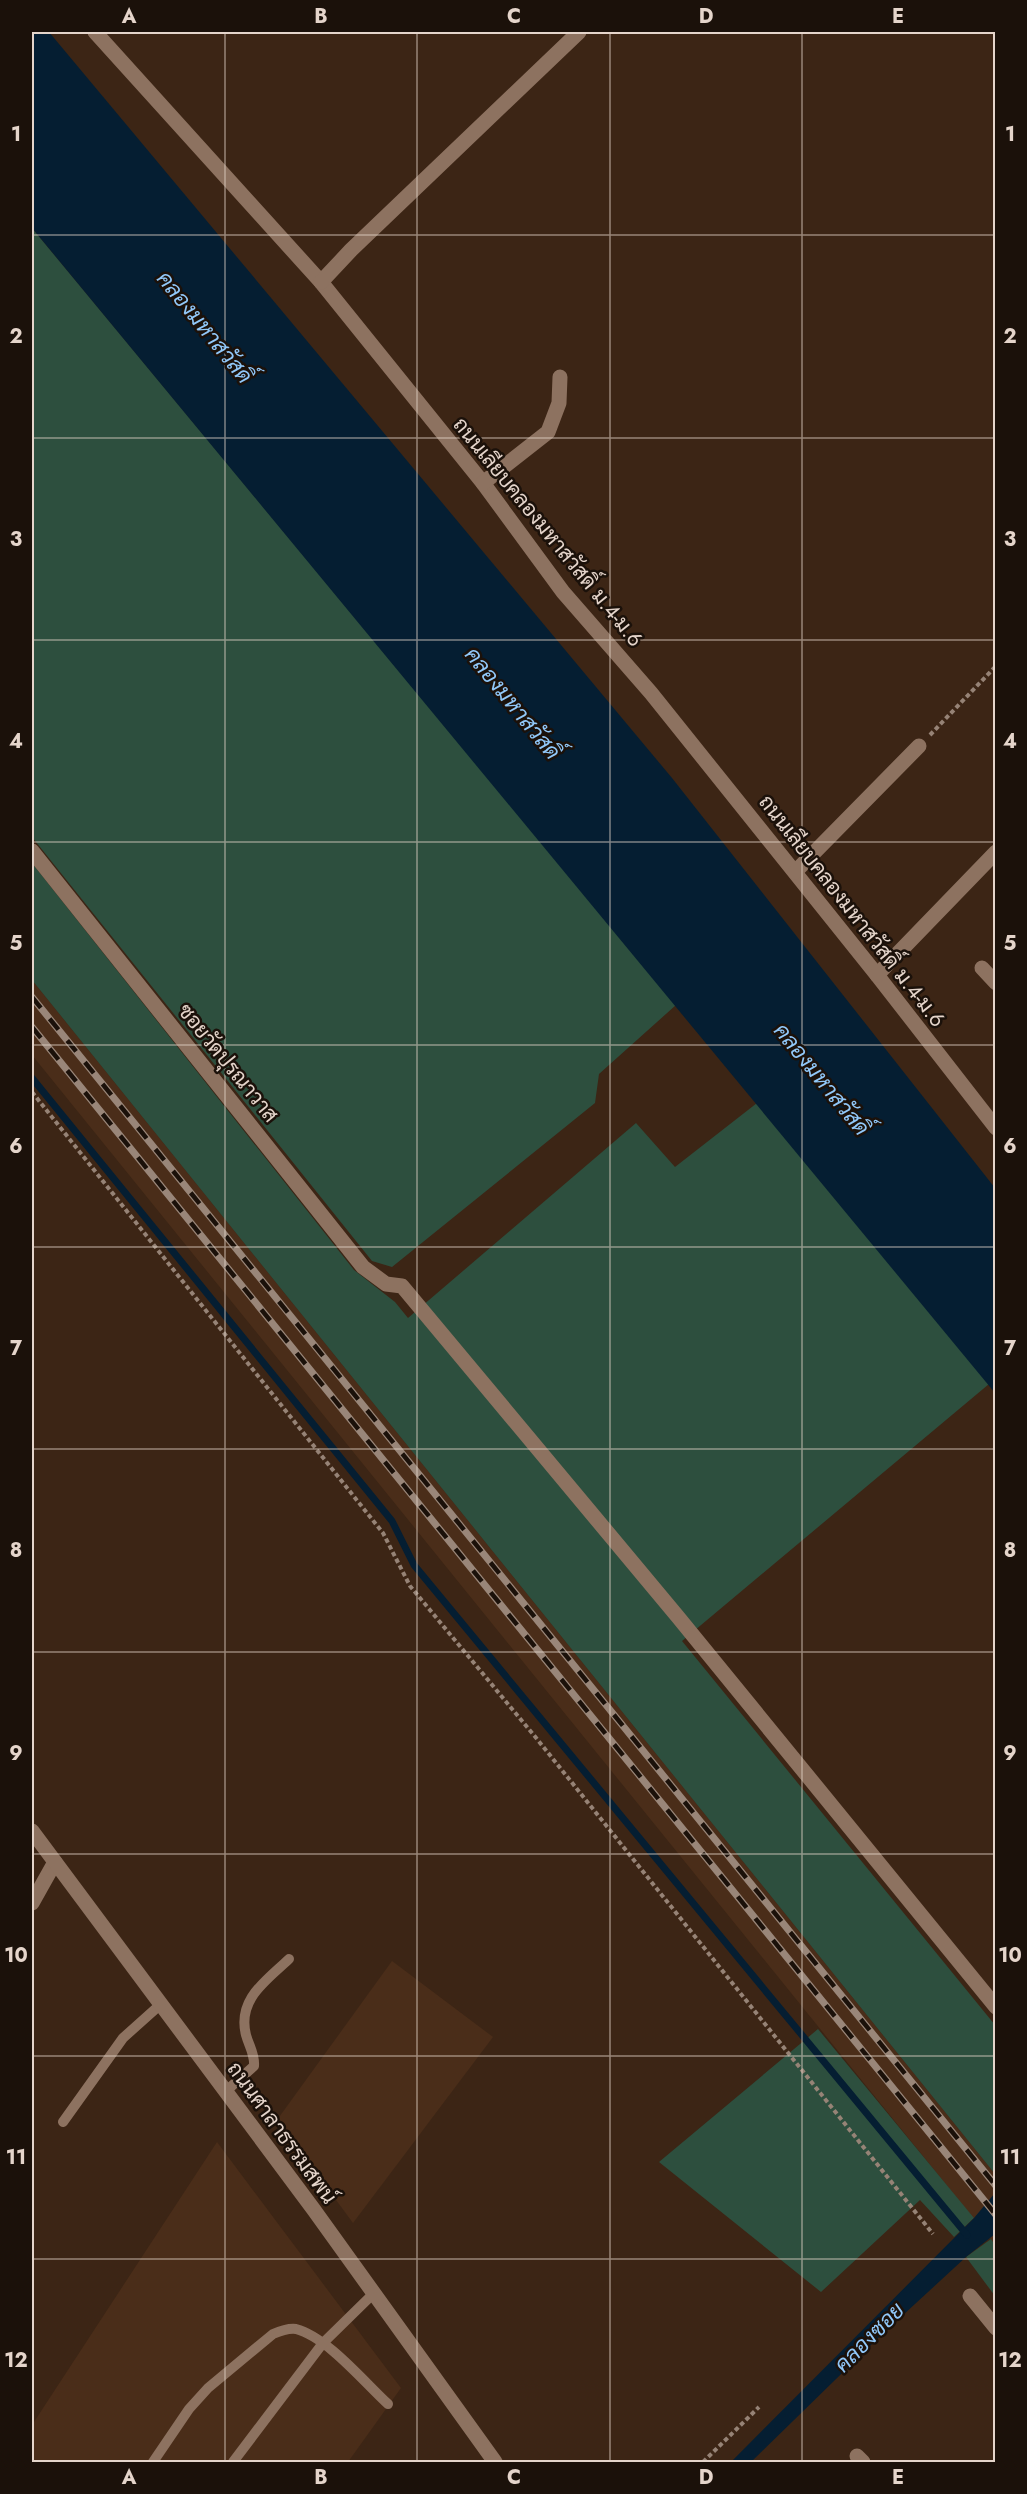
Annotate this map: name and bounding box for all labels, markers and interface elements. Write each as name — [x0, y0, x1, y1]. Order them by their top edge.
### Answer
text: A — [121, 2, 137, 31]
text: B — [314, 2, 328, 31]
text: C — [507, 2, 521, 31]
text: D — [699, 2, 713, 31]
text: E — [892, 2, 904, 31]
text: 1 — [11, 120, 21, 149]
text: 1 — [1005, 120, 1015, 149]
water label: คลองมหาสวัสดิ์ — [149, 262, 265, 393]
text: 2 — [9, 322, 23, 351]
text: 2 — [1003, 322, 1017, 351]
street label: ถนนเลียบคลองมหาสวัสดิ์ ม.4-ม.6 — [446, 408, 654, 653]
text: 3 — [10, 525, 22, 554]
text: 3 — [1004, 525, 1016, 554]
water label: คลองมหาสวัสดิ์ — [457, 638, 573, 769]
text: 4 — [9, 727, 23, 756]
text: 4 — [1003, 727, 1017, 756]
street label: ถนนเลียบคลองมหาสวัสดิ์ ม.4-ม.6 — [752, 785, 956, 1033]
text: 5 — [10, 929, 23, 958]
text: 5 — [1004, 929, 1017, 958]
street label: ซอยวัดปุรณาวาส — [171, 997, 285, 1129]
water label: คลองมหาสวัสดิ์ — [766, 1014, 882, 1145]
text: 6 — [9, 1132, 23, 1161]
text: 6 — [1003, 1132, 1017, 1161]
text: 7 — [10, 1334, 23, 1363]
text: 7 — [1004, 1334, 1017, 1363]
text: 8 — [10, 1536, 22, 1565]
text: 8 — [1004, 1536, 1016, 1565]
text: 9 — [9, 1739, 23, 1768]
text: 9 — [1003, 1739, 1017, 1768]
text: 10 — [4, 1941, 28, 1970]
text: 10 — [998, 1941, 1022, 1970]
street label: ถนนศาลาธรรมสพน์ — [220, 2056, 344, 2210]
text: 11 — [6, 2143, 26, 2172]
text: 11 — [1000, 2143, 1020, 2172]
water label: คลองซอย — [827, 2294, 912, 2379]
text: 12 — [4, 2346, 28, 2375]
text: 12 — [998, 2346, 1022, 2375]
text: A — [121, 2463, 137, 2492]
text: B — [314, 2463, 328, 2492]
text: C — [507, 2463, 521, 2492]
text: D — [699, 2463, 713, 2492]
text: E — [892, 2463, 904, 2492]

